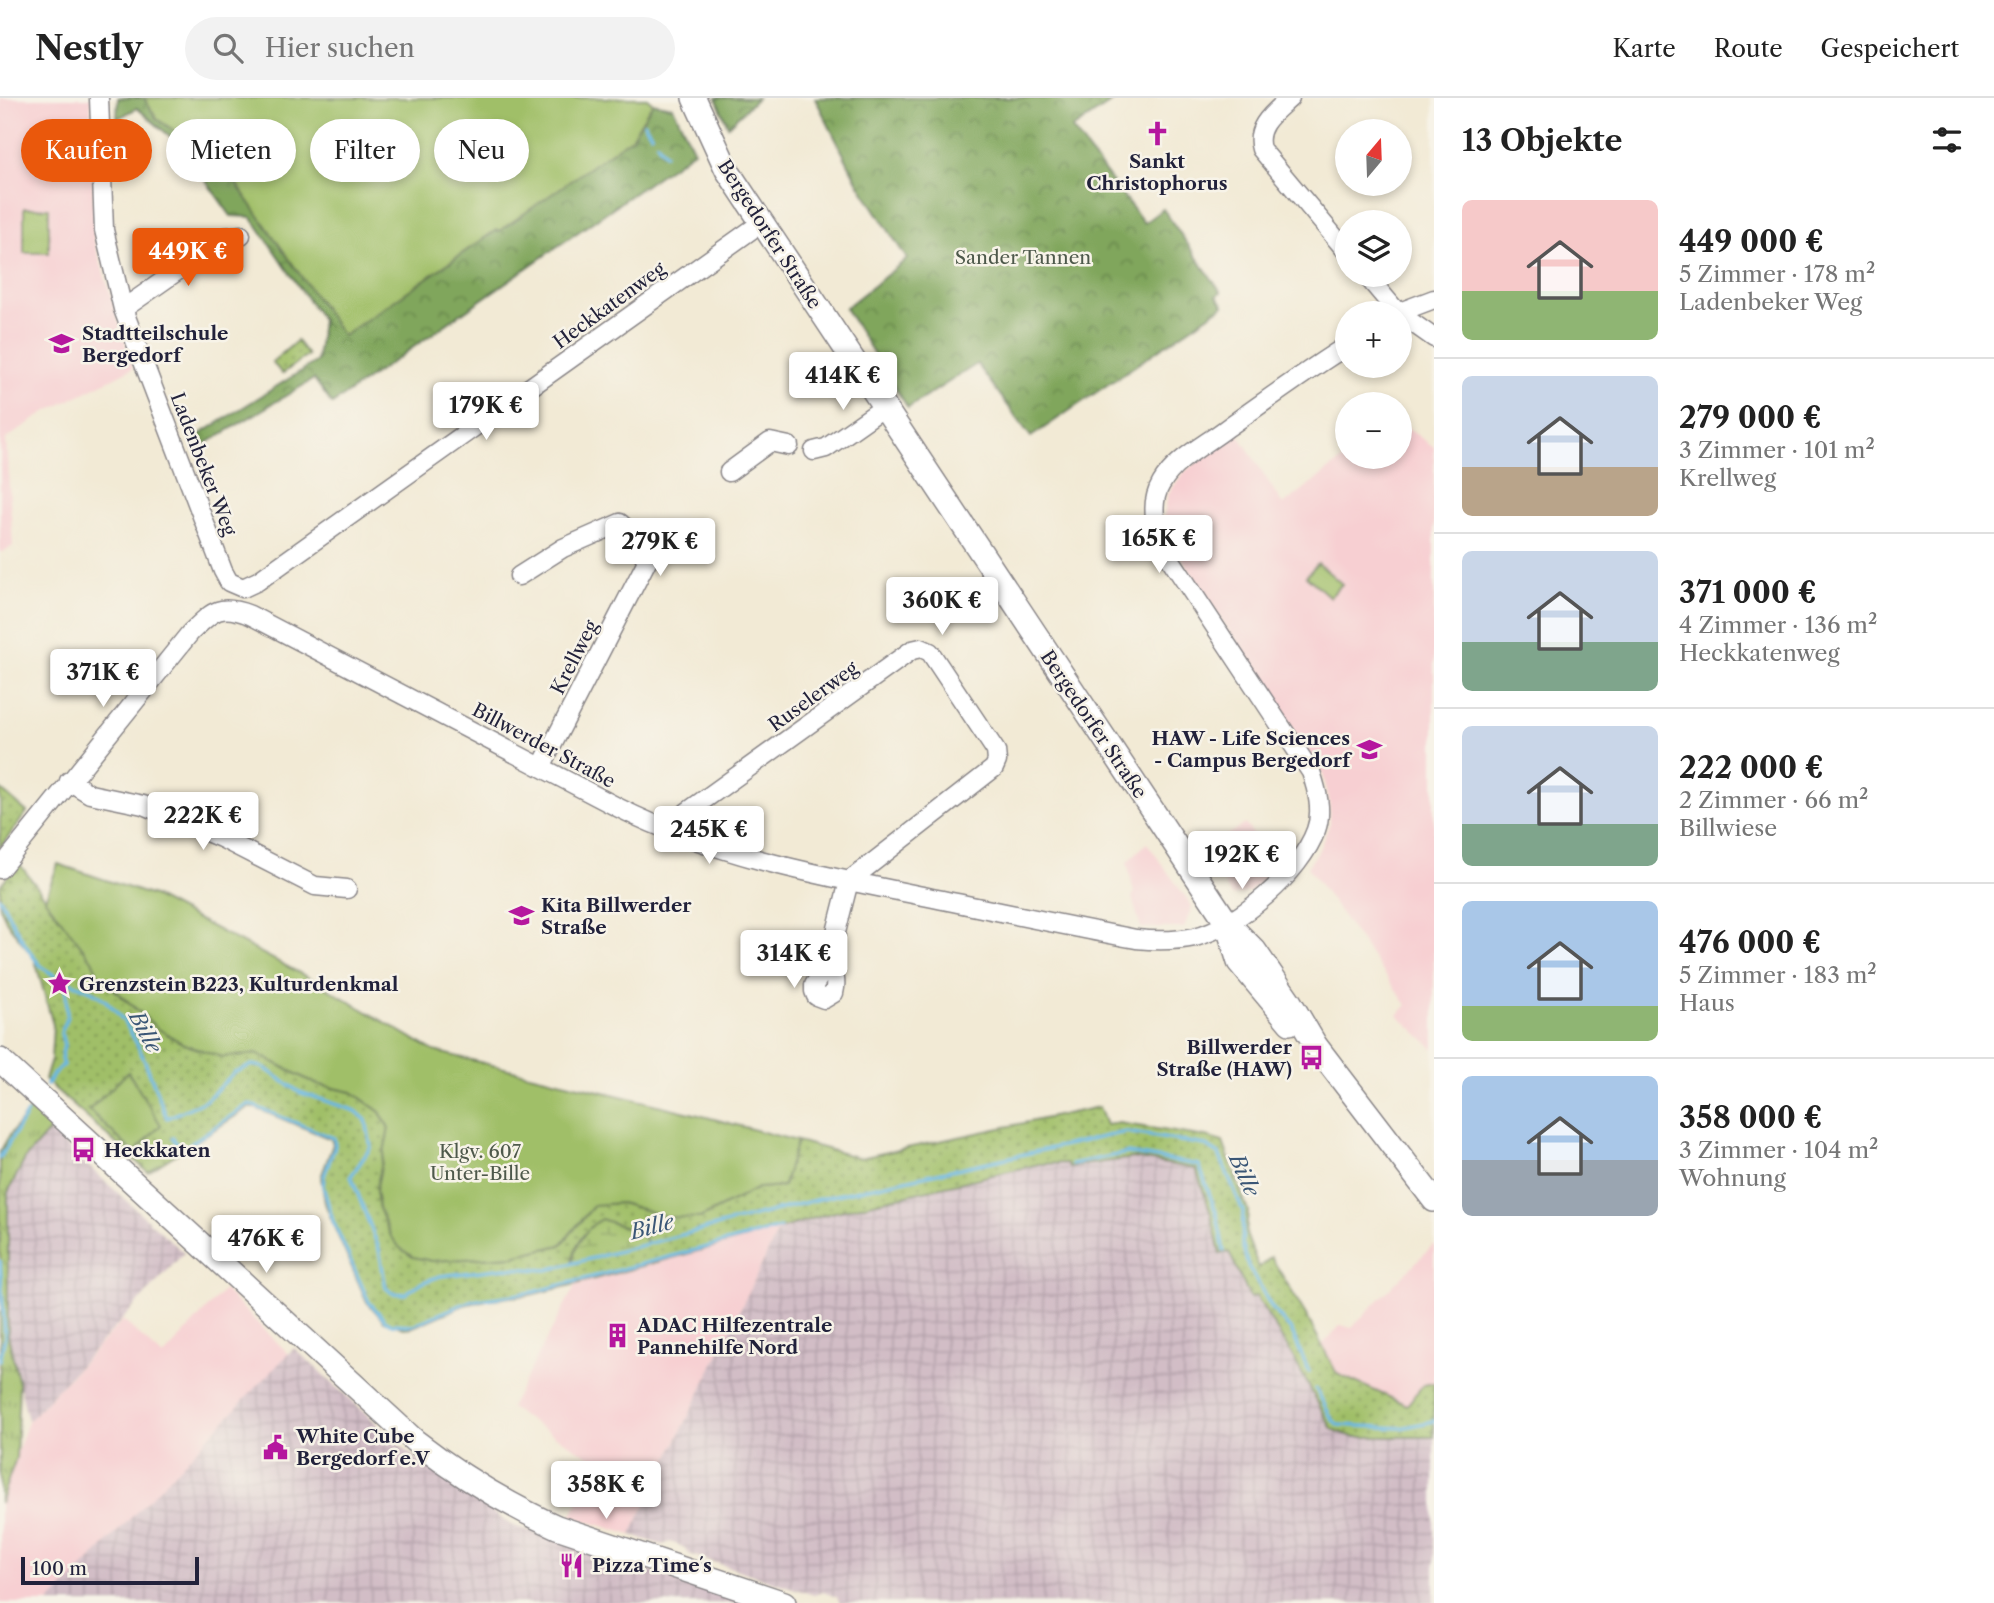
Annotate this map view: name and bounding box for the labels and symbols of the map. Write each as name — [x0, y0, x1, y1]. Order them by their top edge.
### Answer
church icon: Sankt Christophorus — [1143, 119, 1171, 147]
north arrow — [1335, 119, 1412, 196]
place label: Sankt Christophorus — [1086, 150, 1228, 195]
street label: Bergedorfer Straße — [713, 155, 826, 313]
pin: 449K € — [131, 228, 245, 288]
park label: Sander Tannen — [955, 246, 1091, 269]
street label: Heckkatenweg — [549, 257, 671, 354]
place label: Stadtteilschule Bergedorf — [82, 322, 228, 367]
school or university icon: Stadtteilschule Bergedorf — [48, 330, 76, 358]
pin: 414K € — [786, 352, 900, 412]
pin: 179K € — [429, 382, 543, 442]
street label: Ladenbeker Weg — [166, 389, 242, 540]
pin: 165K € — [1102, 516, 1216, 575]
pin: 279K € — [603, 518, 717, 578]
pin: 360K € — [885, 578, 999, 637]
street label: Krellweg — [546, 615, 603, 698]
street label: Bergedorfer Straße — [1036, 646, 1152, 803]
pin: 371K € — [46, 650, 160, 709]
street label: Ruselerweg — [764, 656, 863, 736]
street label: Billwerder Straße — [468, 698, 619, 793]
place label: HAW - Life Sciences - Campus Bergedorf — [1151, 727, 1353, 772]
school or university icon: HAW - Life Sciences - Campus Bergedorf — [1356, 735, 1384, 763]
pin: 222K € — [146, 792, 260, 852]
pin: 245K € — [652, 806, 766, 866]
pin: 192K € — [1185, 832, 1299, 891]
place label: Kita Billwerder Straße — [541, 894, 692, 939]
school or university icon: Kita Billwerder Straße — [507, 902, 535, 930]
pin: 314K € — [737, 930, 851, 990]
place icon: Grenzstein B223, Kulturdenkmal — [45, 970, 73, 998]
place label: Grenzstein B223, Kulturdenkmal — [79, 973, 399, 996]
water label: Bille — [123, 1005, 167, 1058]
place label: Billwerder Straße (HAW) — [1156, 1036, 1293, 1081]
bus stop icon: Billwerder Straße (HAW) — [1298, 1044, 1326, 1072]
bus stop icon: Heckkaten — [70, 1136, 98, 1164]
place label: Heckkaten — [104, 1139, 211, 1162]
park label: Klgv. 607 Unter-Bille — [430, 1140, 530, 1185]
water label: Bille — [1223, 1148, 1265, 1201]
water label: Bille — [625, 1209, 677, 1245]
pin: 476K € — [209, 1216, 323, 1275]
place label: ADAC Hilfezentrale Pannehilfe Nord — [636, 1314, 832, 1359]
building icon: ADAC Hilfezentrale Pannehilfe Nord — [603, 1322, 631, 1350]
place label: White Cube Bergedorf e.V — [295, 1425, 431, 1470]
public building icon: White Cube Bergedorf e.V — [262, 1433, 290, 1461]
pin: 358K € — [549, 1462, 663, 1521]
restaurant icon: Pizza Time´s — [558, 1551, 586, 1579]
scale bar — [21, 1554, 200, 1586]
place label: Pizza Time´s — [592, 1554, 712, 1577]

